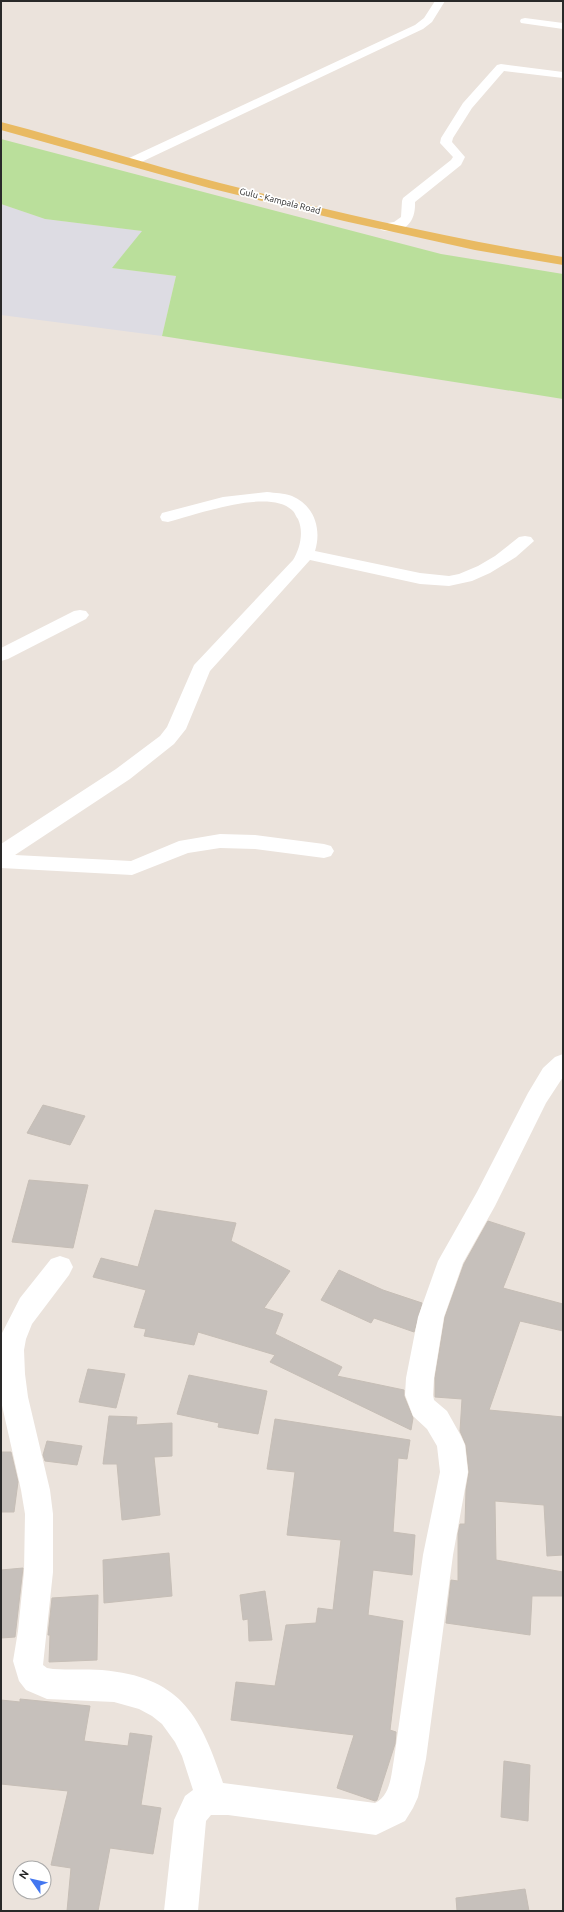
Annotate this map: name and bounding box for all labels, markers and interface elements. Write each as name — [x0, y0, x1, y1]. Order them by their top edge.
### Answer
street label: Gulu - Kampala Road — [239, 186, 321, 216]
north arrow — [12, 1860, 52, 1900]
text: N — [16, 1868, 31, 1881]

